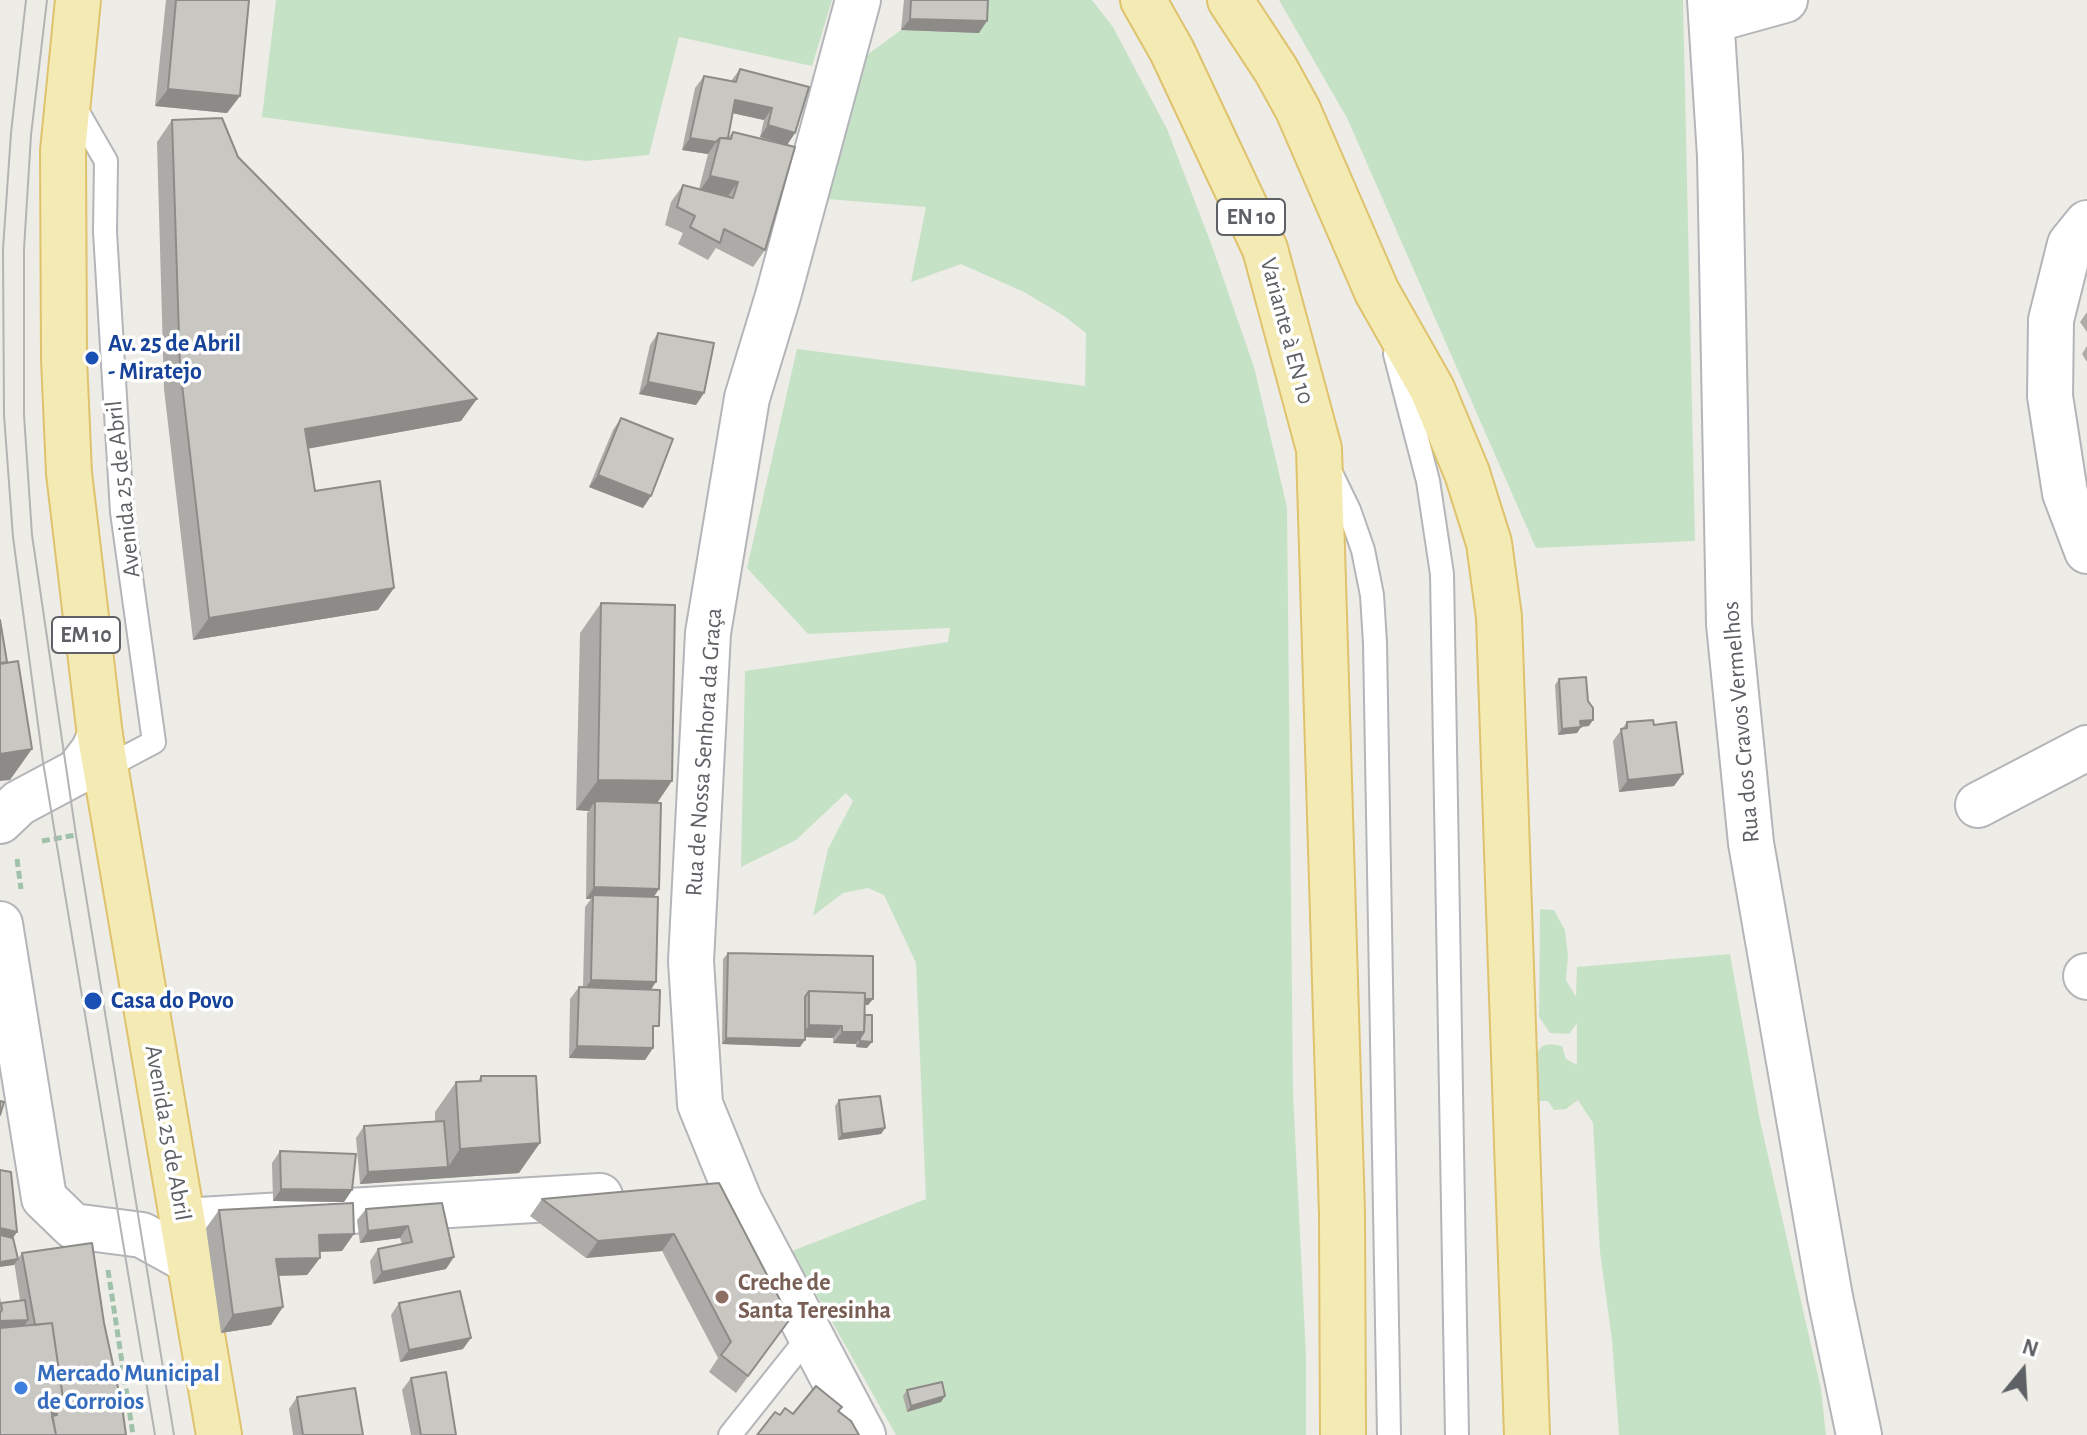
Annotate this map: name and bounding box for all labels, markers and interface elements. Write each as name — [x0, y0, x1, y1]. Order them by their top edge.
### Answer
road number: EN 10 — [1217, 199, 1285, 235]
street label: Variante à EN 10 — [1254, 255, 1320, 407]
place label: Av. 25 de Abril - Miratejo — [108, 330, 241, 386]
marker: Av. 25 de Abril - Miratejo — [83, 349, 101, 367]
street label: Avenida 25 de Abril — [99, 399, 147, 579]
street label: Rua dos Cravos Vermelhos — [1716, 600, 1766, 844]
street label: Rua de Nossa Senhora da Graça — [680, 607, 728, 897]
road number: EM 10 — [52, 617, 120, 653]
place label: Casa do Povo — [111, 987, 234, 1015]
marker: Casa do Povo — [82, 990, 104, 1012]
street label: Avenida 25 de Abril — [138, 1043, 198, 1223]
place label: Creche de Santa Teresinha — [738, 1269, 891, 1325]
marker: Creche de Santa Teresinha — [713, 1288, 731, 1306]
north arrow — [1983, 1331, 2063, 1411]
text: N — [2020, 1335, 2041, 1361]
place label: Mercado Municipal de Corroios — [37, 1360, 220, 1416]
marker: Mercado Municipal de Corroios — [12, 1379, 30, 1397]

